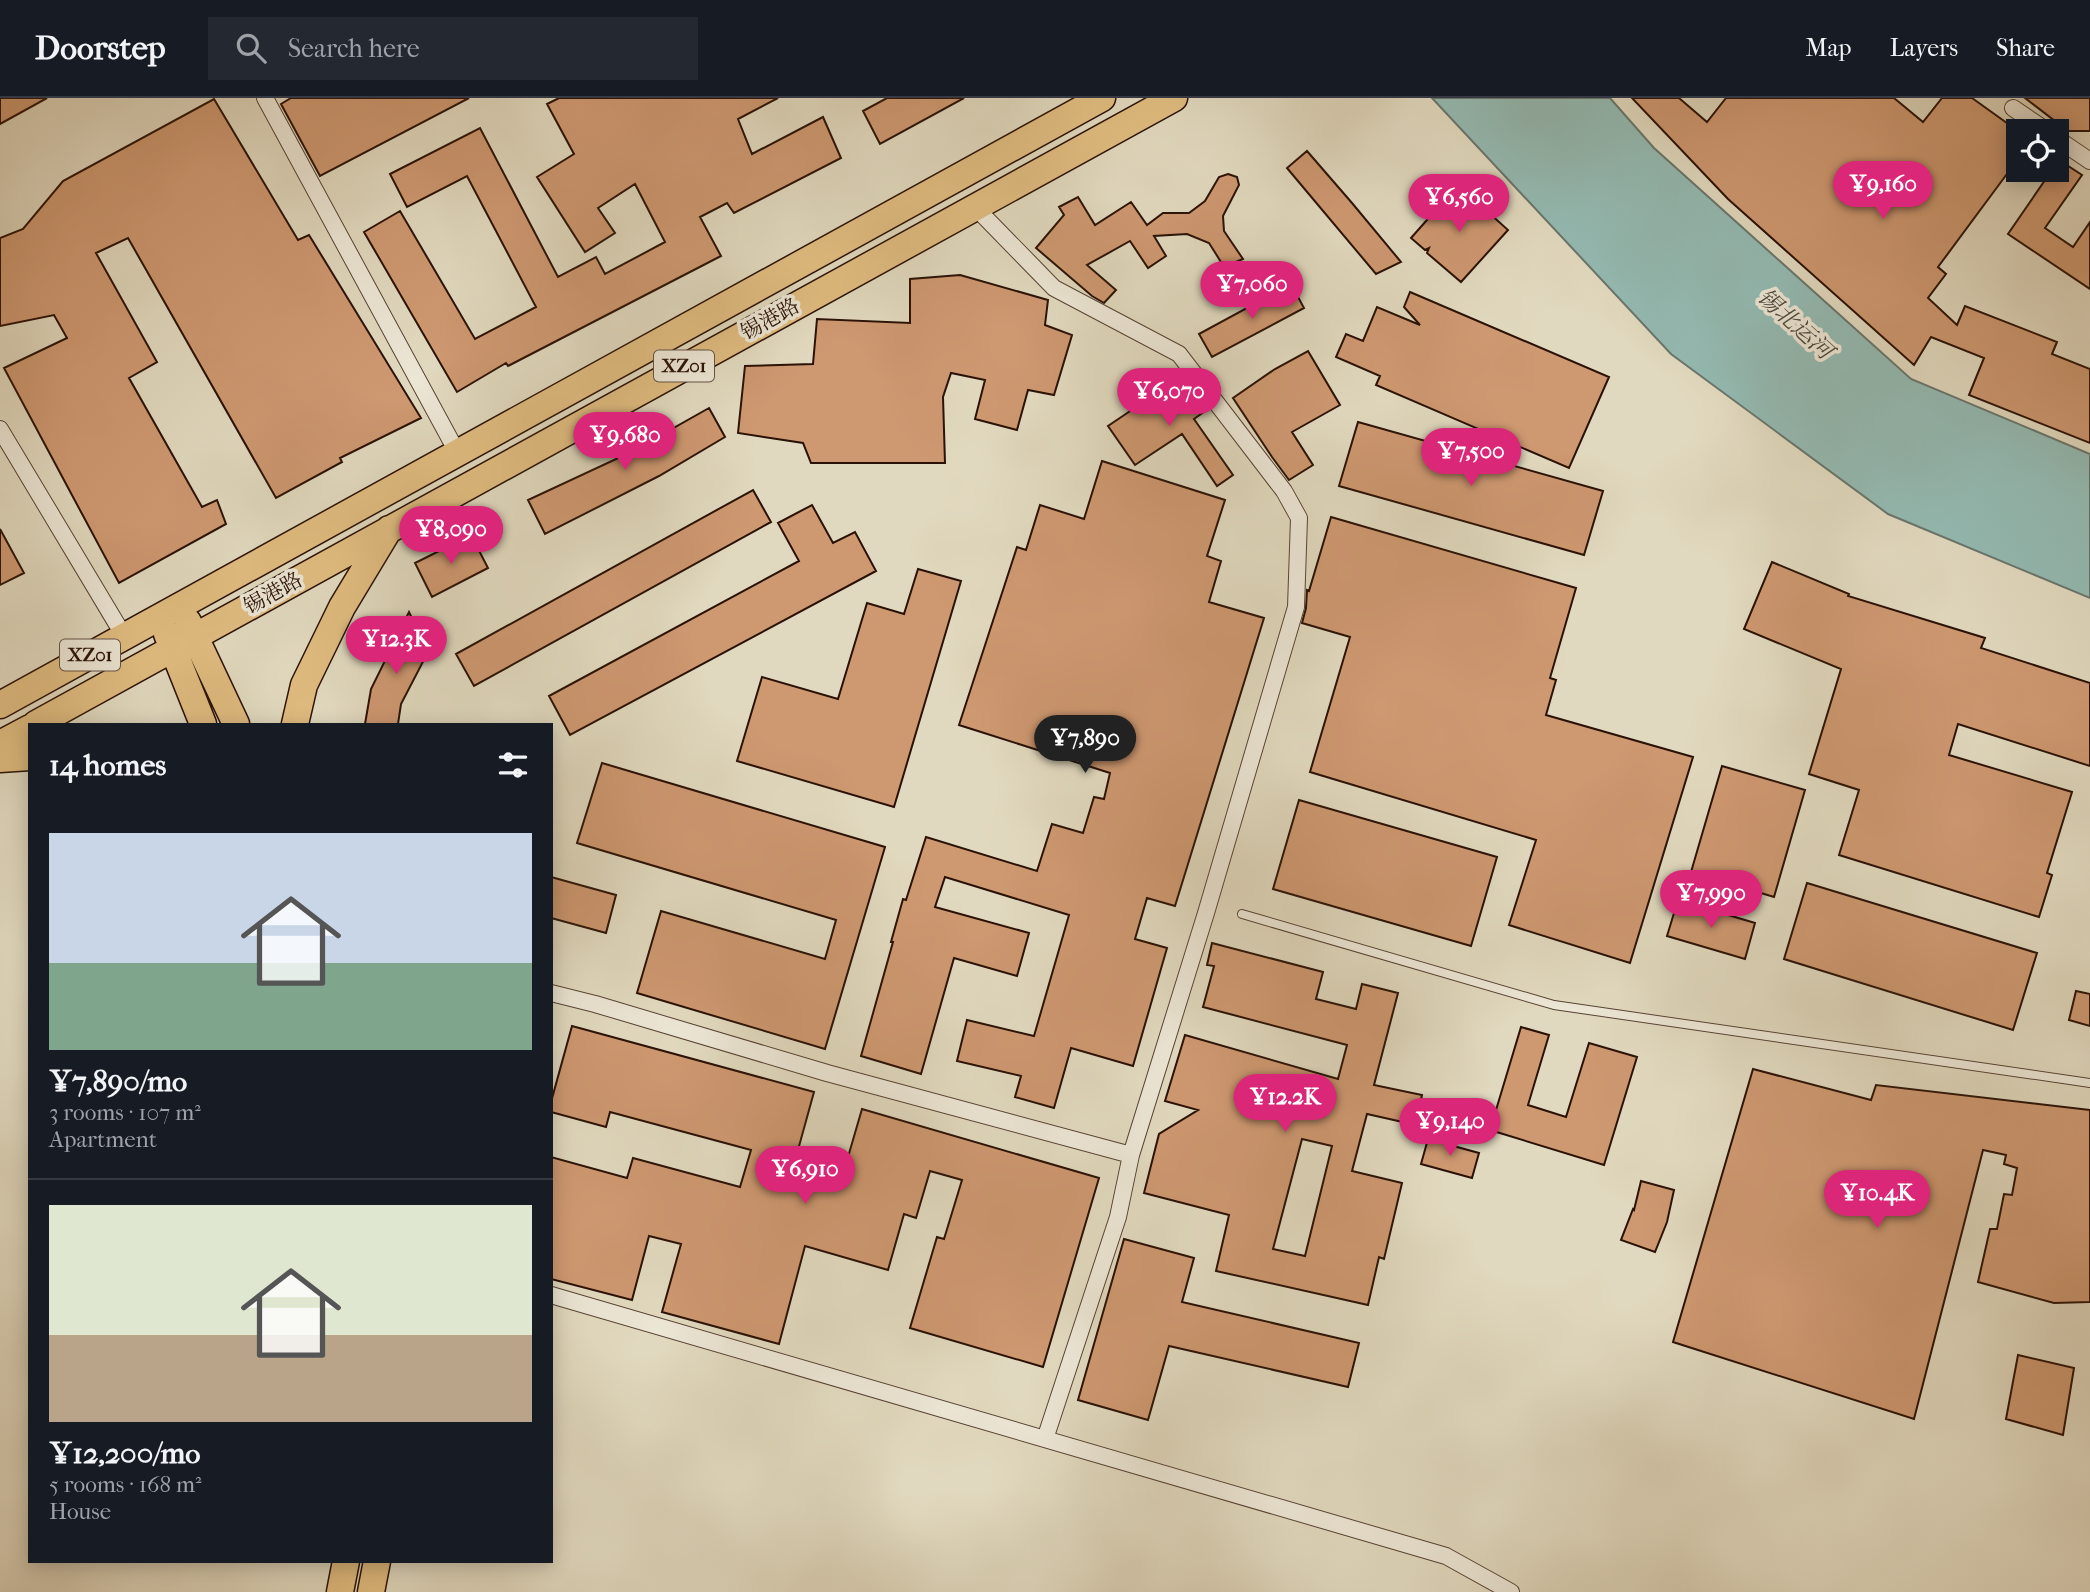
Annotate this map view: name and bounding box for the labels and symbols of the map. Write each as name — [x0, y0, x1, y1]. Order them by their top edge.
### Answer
pin: ¥9,160 — [1826, 162, 1940, 221]
pin: ¥6,560 — [1402, 174, 1516, 234]
pin: ¥7,060 — [1195, 262, 1309, 321]
water label: 锡北运河 — [1752, 283, 1841, 367]
street label: 锡港路 — [737, 293, 803, 345]
road number: XZ01 — [654, 350, 714, 382]
pin: ¥6,070 — [1112, 368, 1226, 428]
pin: ¥9,680 — [568, 412, 682, 472]
pin: ¥7,500 — [1414, 428, 1528, 488]
pin: ¥8,090 — [394, 506, 508, 566]
street label: 锡港路 — [240, 567, 306, 619]
pin: ¥12.3K — [339, 616, 453, 676]
road number: XZ01 — [60, 640, 120, 670]
pin: ¥7,890 — [1028, 716, 1142, 775]
pin: ¥7,990 — [1654, 870, 1768, 930]
pin: ¥12.2K — [1228, 1074, 1342, 1134]
pin: ¥9,140 — [1393, 1098, 1507, 1158]
pin: ¥6,910 — [748, 1146, 862, 1206]
pin: ¥10.4K — [1820, 1170, 1934, 1230]

